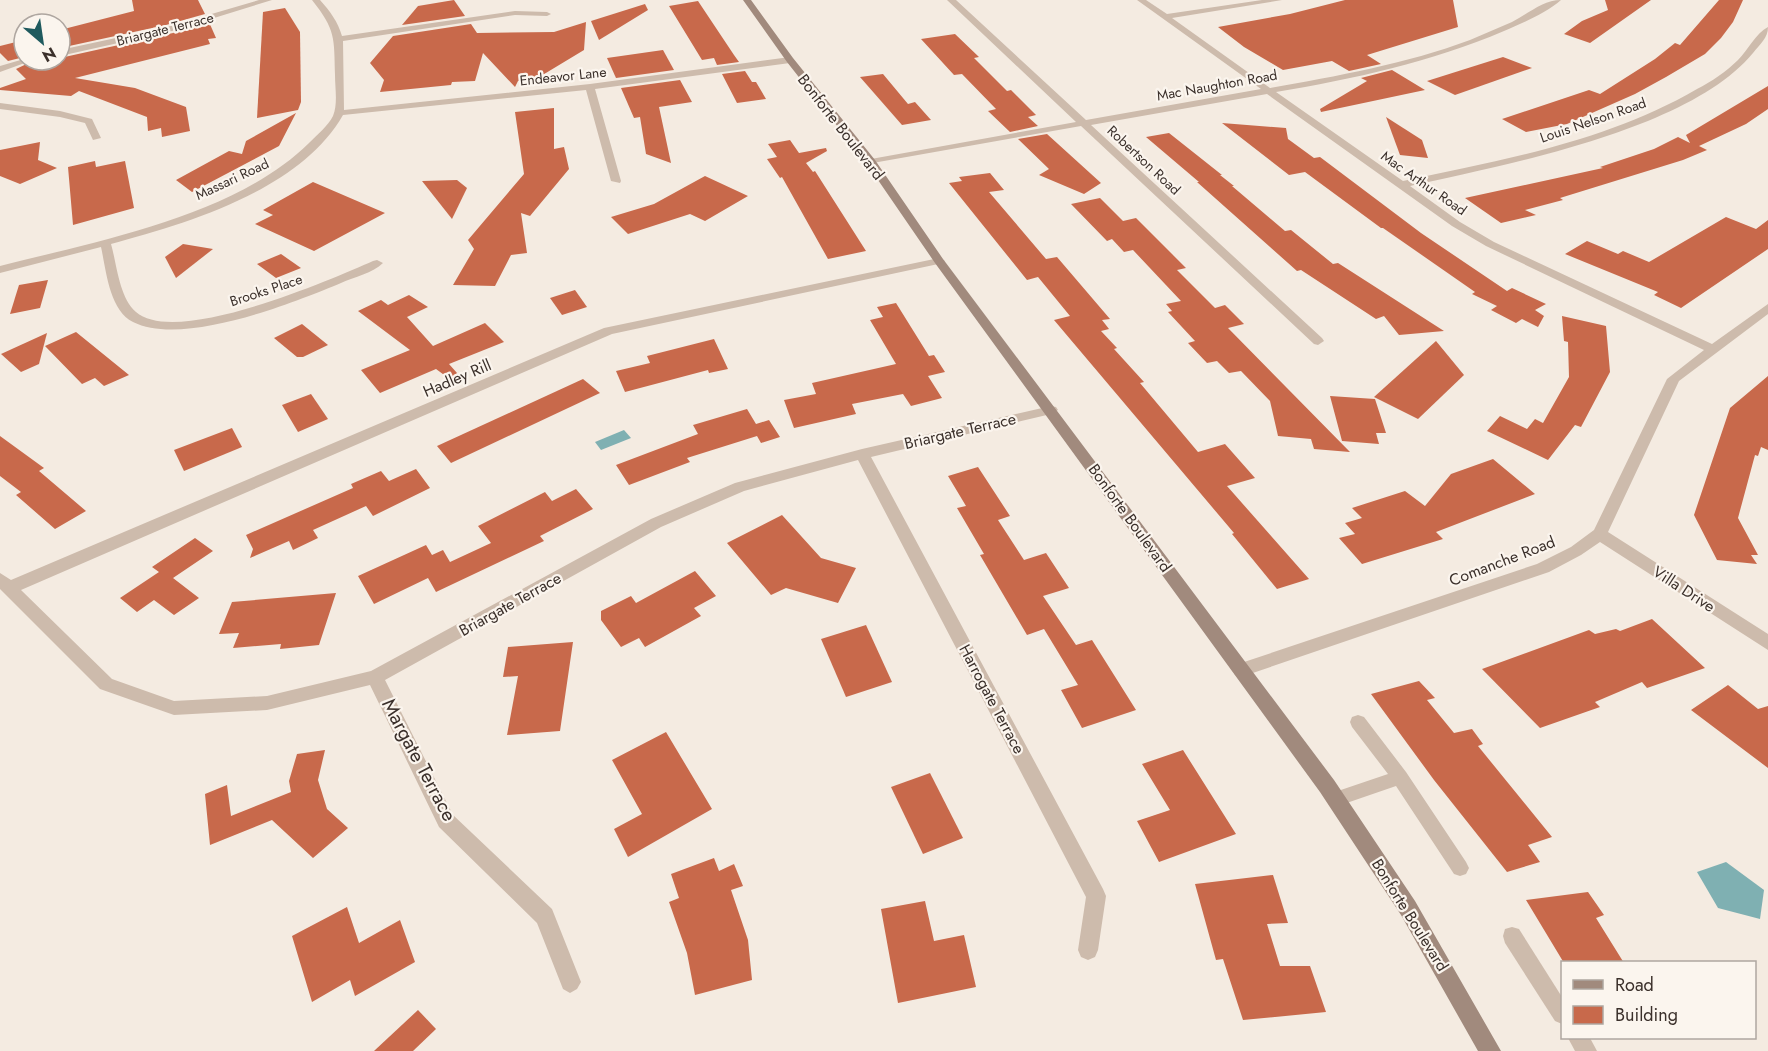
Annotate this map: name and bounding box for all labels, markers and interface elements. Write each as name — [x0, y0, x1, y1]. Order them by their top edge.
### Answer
street label: Briargate Terrace — [114, 7, 216, 51]
north arrow — [12, 12, 72, 72]
text: N — [38, 42, 60, 68]
street label: Endeavor Lane — [519, 62, 607, 90]
street label: Mac Naughton Road — [1155, 65, 1279, 105]
street label: Bonforte Boulevard — [792, 69, 890, 185]
street label: Louis Nelson Road — [1537, 92, 1649, 148]
street label: Robertson Road — [1103, 121, 1185, 199]
street label: Mac Arthur Road — [1377, 146, 1471, 220]
street label: Massari Road — [192, 153, 272, 205]
street label: Brooks Place — [227, 269, 305, 311]
street label: Hadley Rill — [419, 353, 495, 403]
street label: Briargate Terrace — [902, 407, 1018, 455]
street label: Bonforte Boulevard — [1083, 459, 1177, 577]
street label: Comanche Road — [1446, 530, 1558, 592]
street label: Villa Drive — [1648, 560, 1720, 618]
street label: Briargate Terrace — [455, 566, 565, 642]
street label: Harrogate Terrace — [953, 640, 1031, 758]
street label: Margate Terrace — [374, 693, 464, 827]
street label: Bonforte Boulevard — [1366, 854, 1454, 976]
legend — [1561, 961, 1756, 1039]
text: Road — [1615, 972, 1654, 998]
text: Building — [1615, 1002, 1678, 1028]

